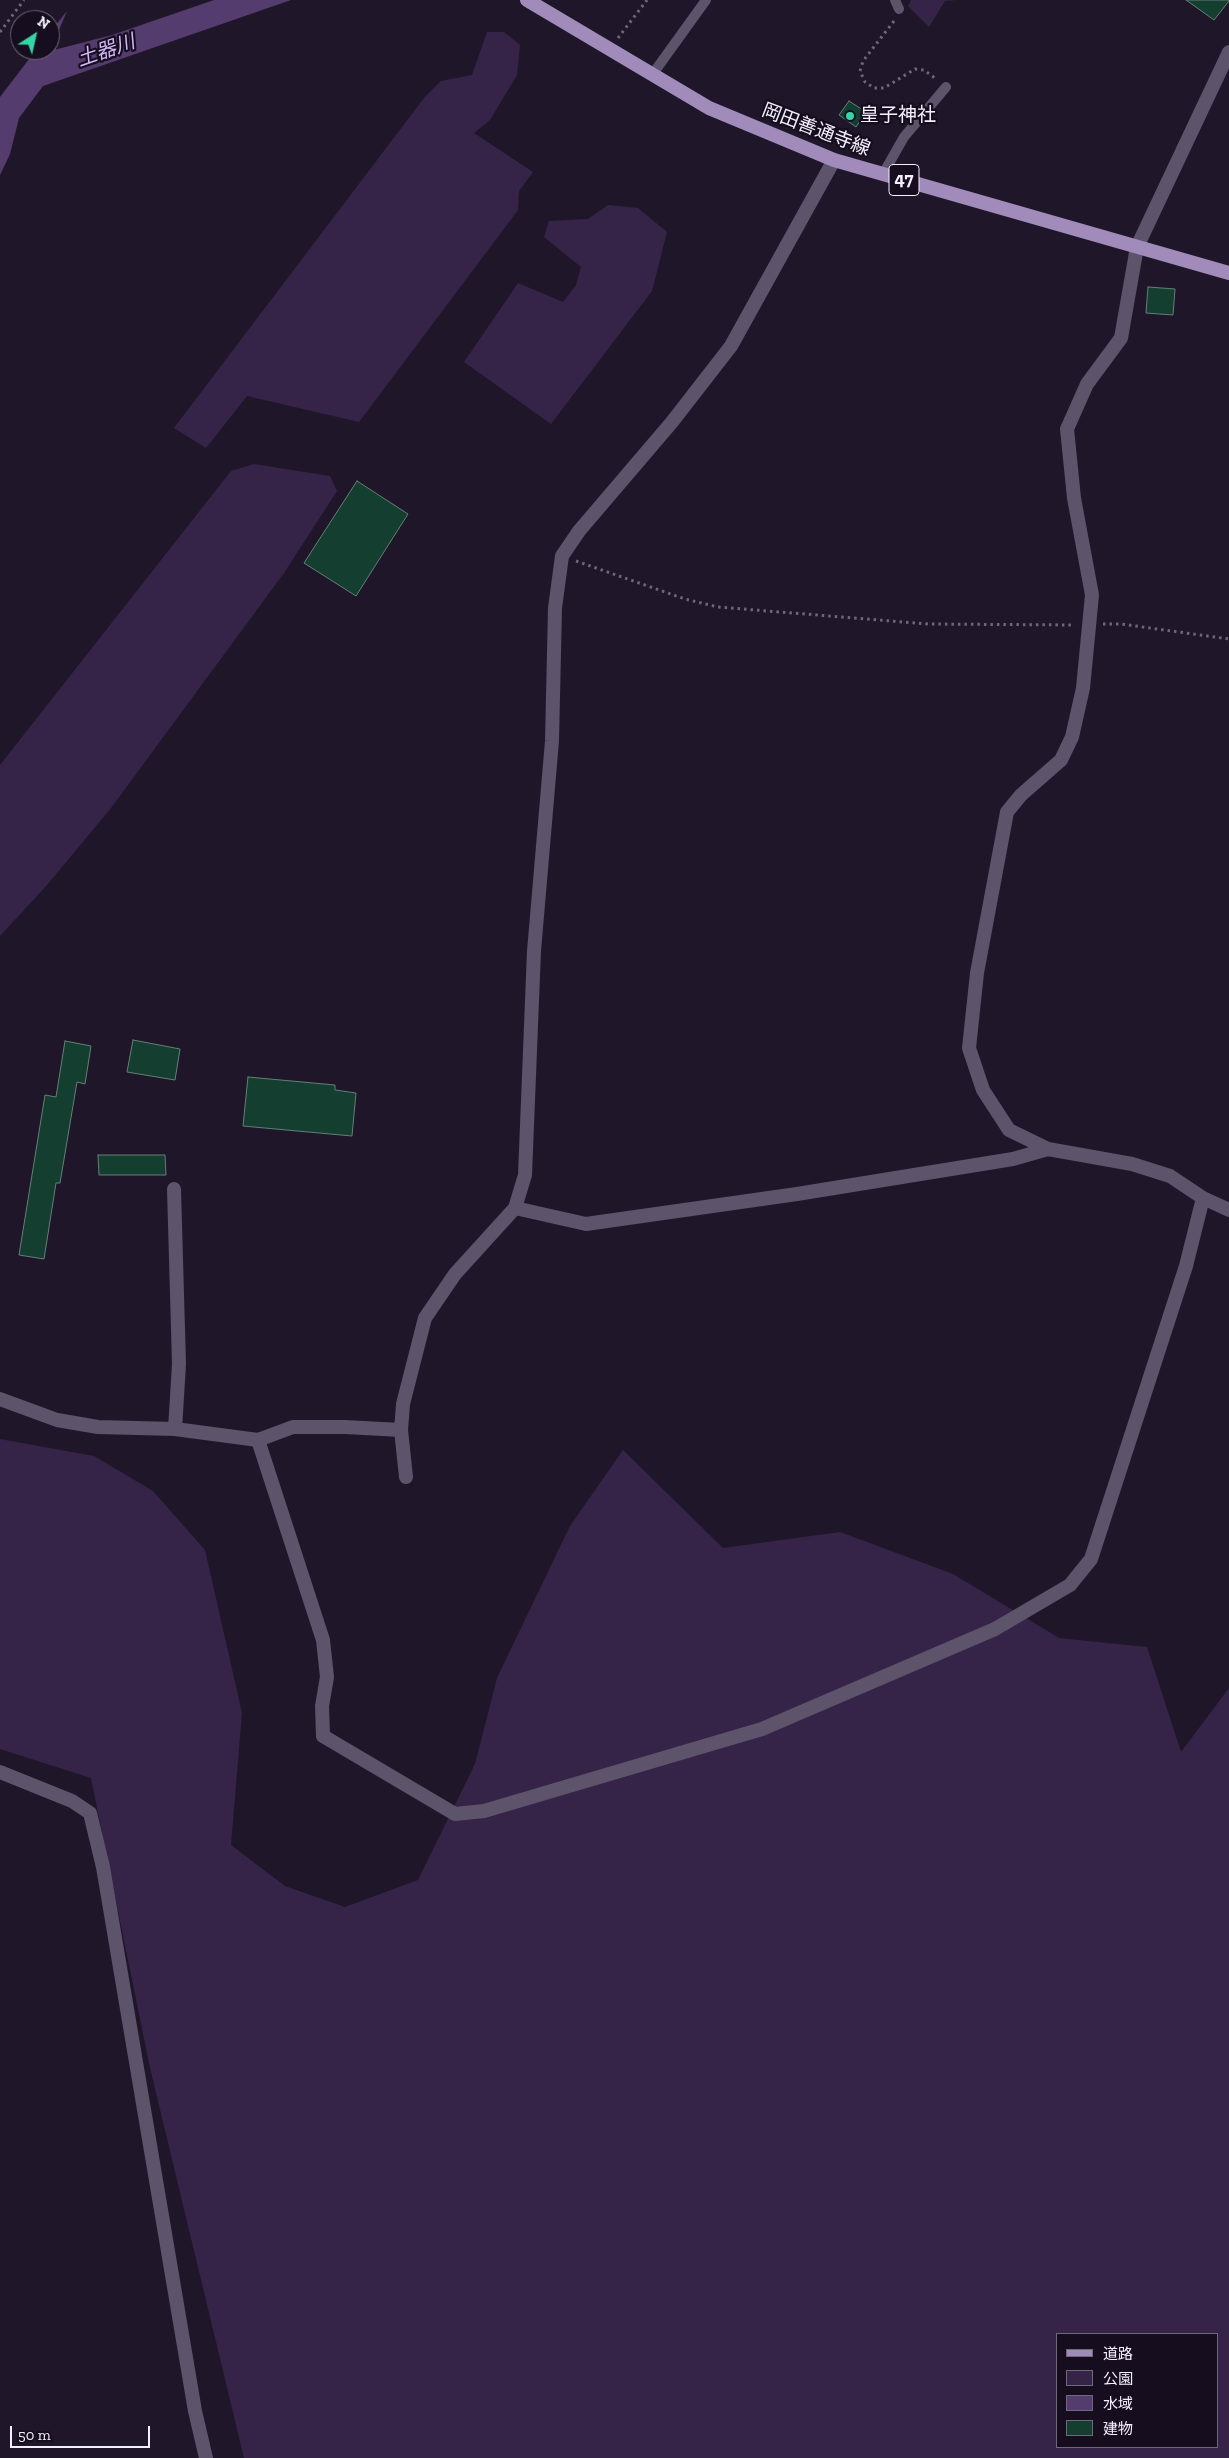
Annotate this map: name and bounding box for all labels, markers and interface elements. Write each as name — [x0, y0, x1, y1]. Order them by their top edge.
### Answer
north arrow — [10, 10, 60, 60]
text: N — [34, 13, 53, 33]
water label: 土器川 — [74, 30, 138, 72]
street label: 岡田善通寺線 — [759, 99, 873, 161]
place label: 皇子神社 — [860, 105, 936, 127]
marker: 皇子神社 — [844, 110, 856, 122]
road number: 47 — [889, 164, 919, 196]
legend — [1056, 2333, 1219, 2448]
text: 道路 — [1103, 2345, 1133, 2363]
text: 公園 — [1103, 2370, 1133, 2388]
text: 水域 — [1103, 2395, 1133, 2413]
scale bar — [12, 2416, 152, 2448]
text: 建物 — [1103, 2420, 1133, 2438]
text: 50 m — [18, 2426, 51, 2444]

